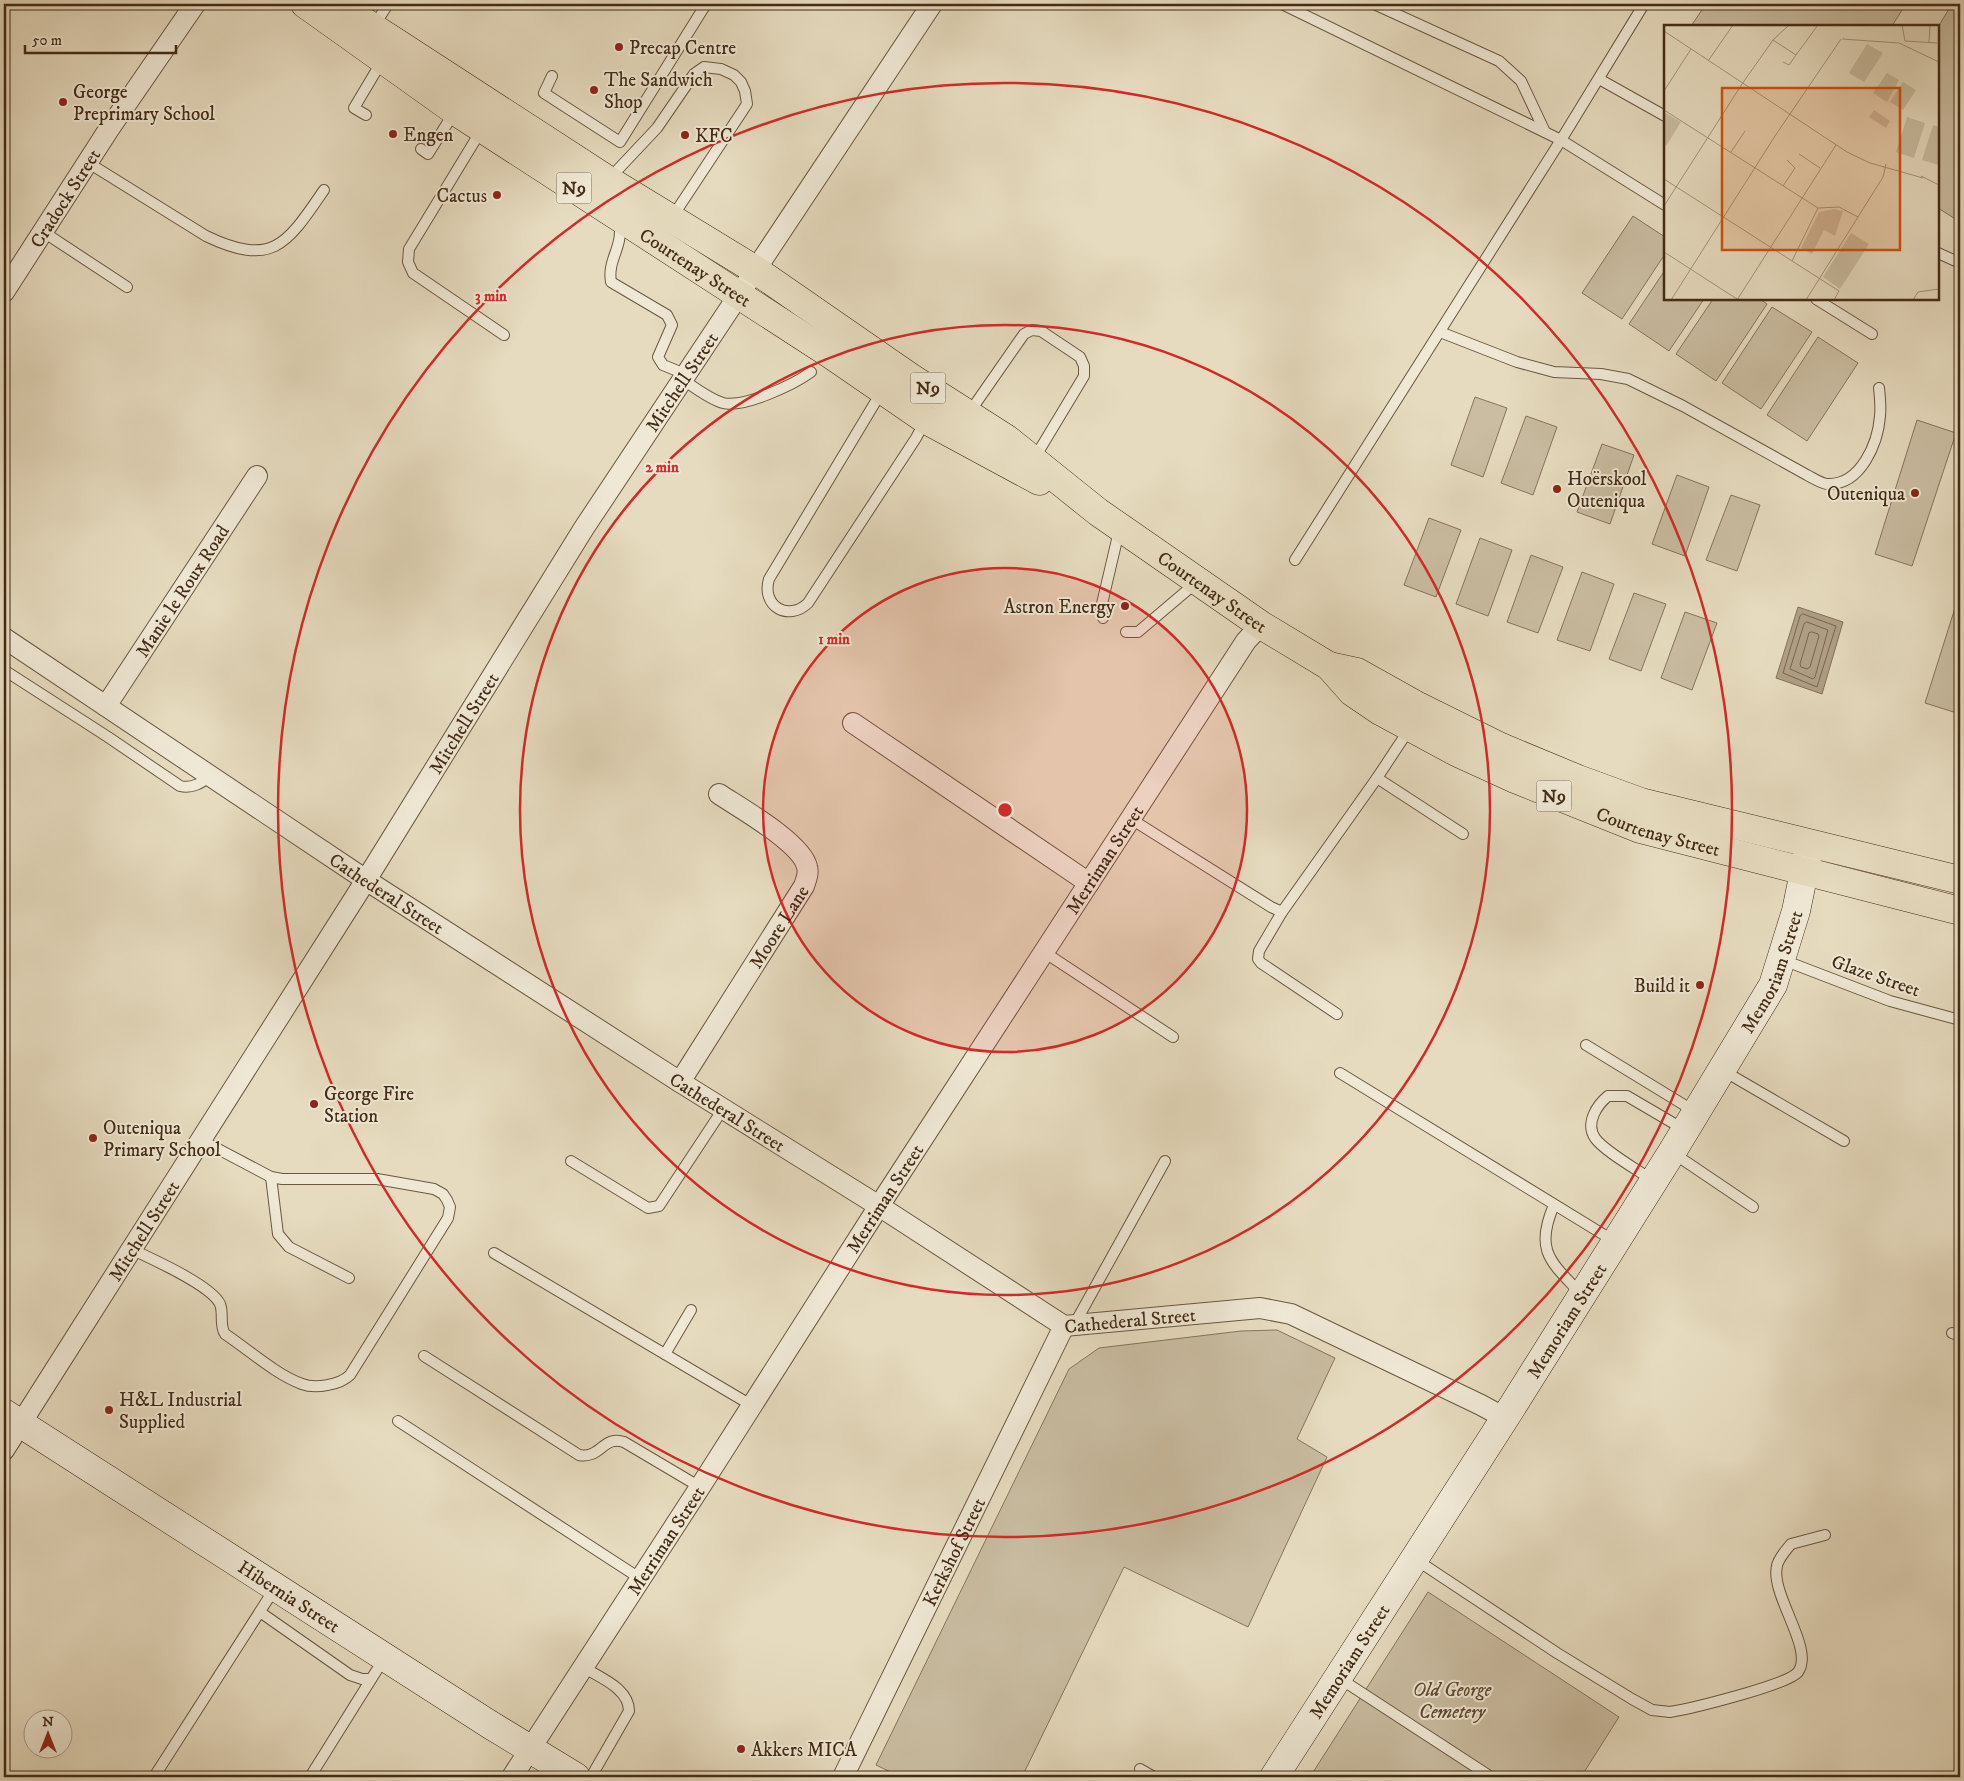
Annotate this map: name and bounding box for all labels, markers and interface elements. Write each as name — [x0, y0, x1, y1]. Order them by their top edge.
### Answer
scale bar — [25, 22, 176, 54]
inset map — [1664, 25, 1939, 300]
text: 50 m — [32, 31, 62, 50]
place label: Precap Centre — [629, 37, 736, 60]
marker: Precap Centre — [613, 41, 625, 53]
place label: The Sandwich Shop — [604, 69, 713, 114]
place label: George Preprimary School — [73, 81, 215, 126]
marker: The Sandwich Shop — [588, 84, 600, 96]
marker: George Preprimary School — [57, 96, 69, 108]
place label: Engen — [403, 124, 453, 147]
place label: KFC — [695, 125, 733, 148]
marker: Engen — [387, 128, 399, 140]
marker: KFC — [679, 129, 691, 141]
street label: Cradock Street — [26, 145, 106, 252]
road number: N9 — [556, 172, 592, 204]
place label: Cactus — [437, 185, 487, 208]
marker: Cactus — [491, 189, 503, 201]
street label: Courtenay Street — [635, 224, 755, 313]
text: 3 min — [475, 287, 507, 306]
street label: Mitchell Street — [641, 328, 724, 437]
road number: N9 — [910, 372, 946, 403]
text: 2 min — [645, 458, 679, 477]
place label: Hoërskool Outeniqua — [1567, 468, 1647, 514]
marker: Hoërskool Outeniqua — [1551, 483, 1563, 495]
place label: Outeniqua — [1827, 483, 1905, 507]
marker: Outeniqua — [1909, 487, 1921, 499]
street label: Manie le Roux Road — [131, 520, 235, 662]
street label: Courtenay Street — [1152, 547, 1271, 639]
place label: Astron Energy — [1003, 596, 1116, 619]
marker: Astron Energy — [1119, 600, 1131, 612]
text: 1 min — [818, 630, 850, 649]
street label: Mitchell Street — [425, 669, 505, 779]
road number: N9 — [1536, 780, 1572, 811]
centre of rings — [996, 801, 1014, 819]
street label: Merriman Street — [1062, 801, 1149, 919]
street label: Courtenay Street — [1593, 803, 1722, 862]
street label: Cathederal Street — [324, 849, 448, 940]
street label: Moore Lane — [745, 881, 815, 973]
street label: Memoriam Street — [1736, 908, 1808, 1038]
street label: Glaze Street — [1828, 951, 1923, 1002]
place label: Build it — [1634, 975, 1690, 998]
marker: Build it — [1694, 979, 1706, 991]
street label: Cathederal Street — [665, 1068, 789, 1158]
place label: George Fire Station — [324, 1083, 414, 1128]
marker: George Fire Station — [308, 1098, 320, 1110]
place label: Outeniqua Primary School — [103, 1117, 221, 1162]
marker: Outeniqua Primary School — [87, 1132, 99, 1144]
street label: Merriman Street — [842, 1140, 929, 1258]
street label: Mitchell Street — [104, 1177, 185, 1286]
street label: Memoriam Street — [1523, 1259, 1612, 1383]
street label: Cathederal Street — [1063, 1304, 1197, 1339]
place label: H&L Industrial Supplied — [119, 1389, 242, 1434]
marker: H&L Industrial Supplied — [103, 1404, 115, 1416]
street label: Merriman Street — [623, 1482, 710, 1600]
street label: Kerkshof Street — [919, 1494, 991, 1610]
street label: Hibernia Street — [233, 1556, 344, 1638]
street label: Memoriam Street — [1305, 1600, 1395, 1723]
park label: Old George Cemetery — [1413, 1679, 1492, 1724]
north arrow — [22, 1708, 72, 1758]
text: N — [42, 1713, 54, 1731]
place label: Akkers MICA — [751, 1739, 858, 1762]
marker: Akkers MICA — [735, 1743, 747, 1755]

